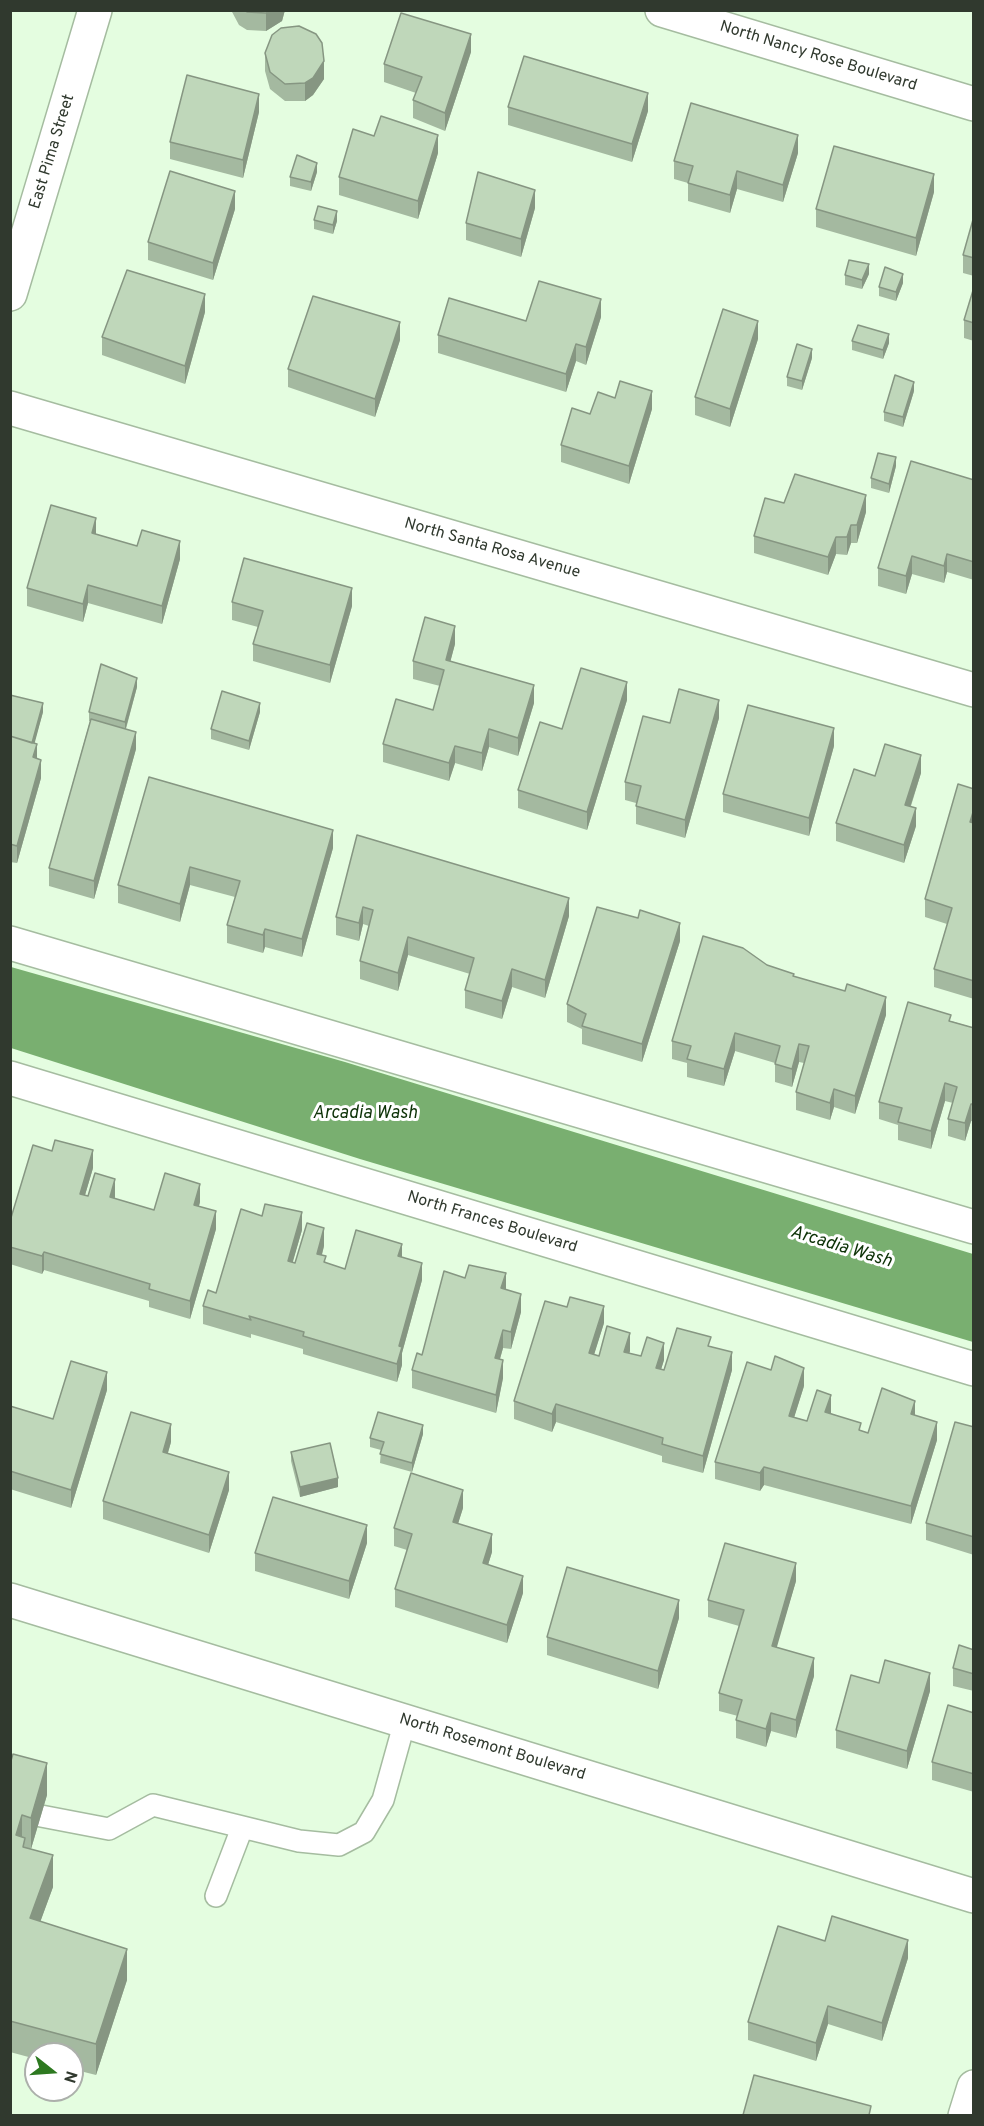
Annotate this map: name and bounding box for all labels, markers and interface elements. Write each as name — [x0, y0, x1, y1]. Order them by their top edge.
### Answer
street label: North Nancy Rose Boulevard — [717, 18, 919, 96]
street label: East Pima Street — [26, 92, 80, 212]
street label: North Santa Rosa Avenue — [402, 515, 582, 583]
water label: Arcadia Wash — [313, 1103, 417, 1125]
street label: North Frances Boulevard — [405, 1188, 579, 1258]
water label: Arcadia Wash — [788, 1222, 894, 1274]
street label: North Rosemont Boulevard — [396, 1710, 588, 1786]
north arrow — [24, 2042, 84, 2102]
text: N — [58, 2068, 81, 2085]

